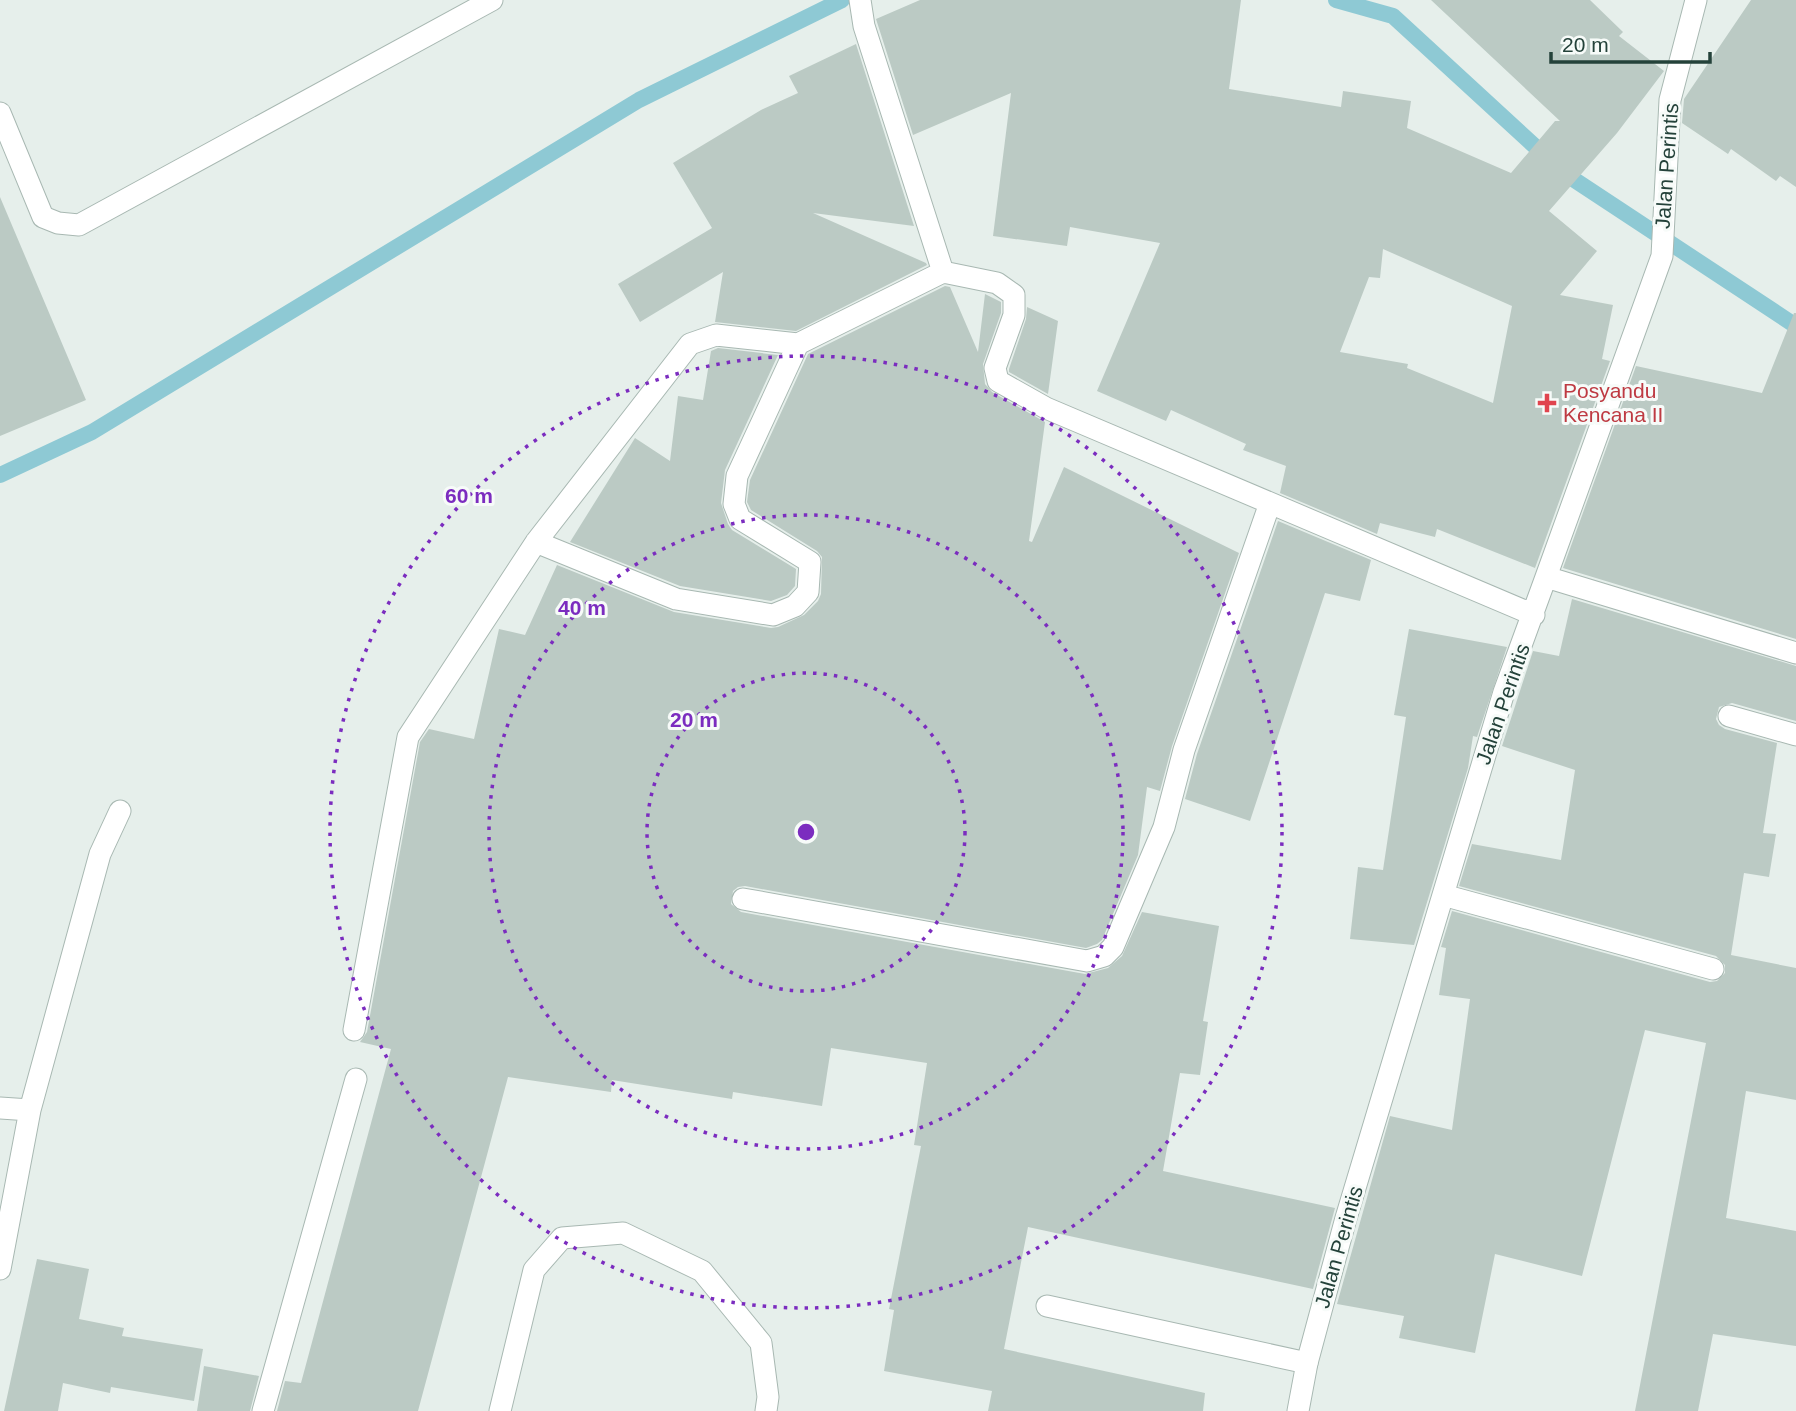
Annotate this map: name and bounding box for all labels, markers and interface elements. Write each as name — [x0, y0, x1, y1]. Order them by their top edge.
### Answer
scale bar — [1551, 21, 1710, 65]
text: 20 m — [1562, 33, 1609, 56]
street label: Jalan Perintis — [1651, 102, 1682, 230]
place label: Posyandu Kencana II — [1563, 379, 1663, 426]
marker: Posyandu Kencana II — [1537, 393, 1557, 413]
text: 60 m — [445, 484, 493, 507]
text: 40 m — [558, 596, 606, 619]
street label: Jalan Perintis — [1471, 640, 1534, 767]
text: 20 m — [670, 708, 718, 731]
centre of rings — [794, 820, 818, 844]
street label: Jalan Perintis — [1310, 1183, 1367, 1311]

